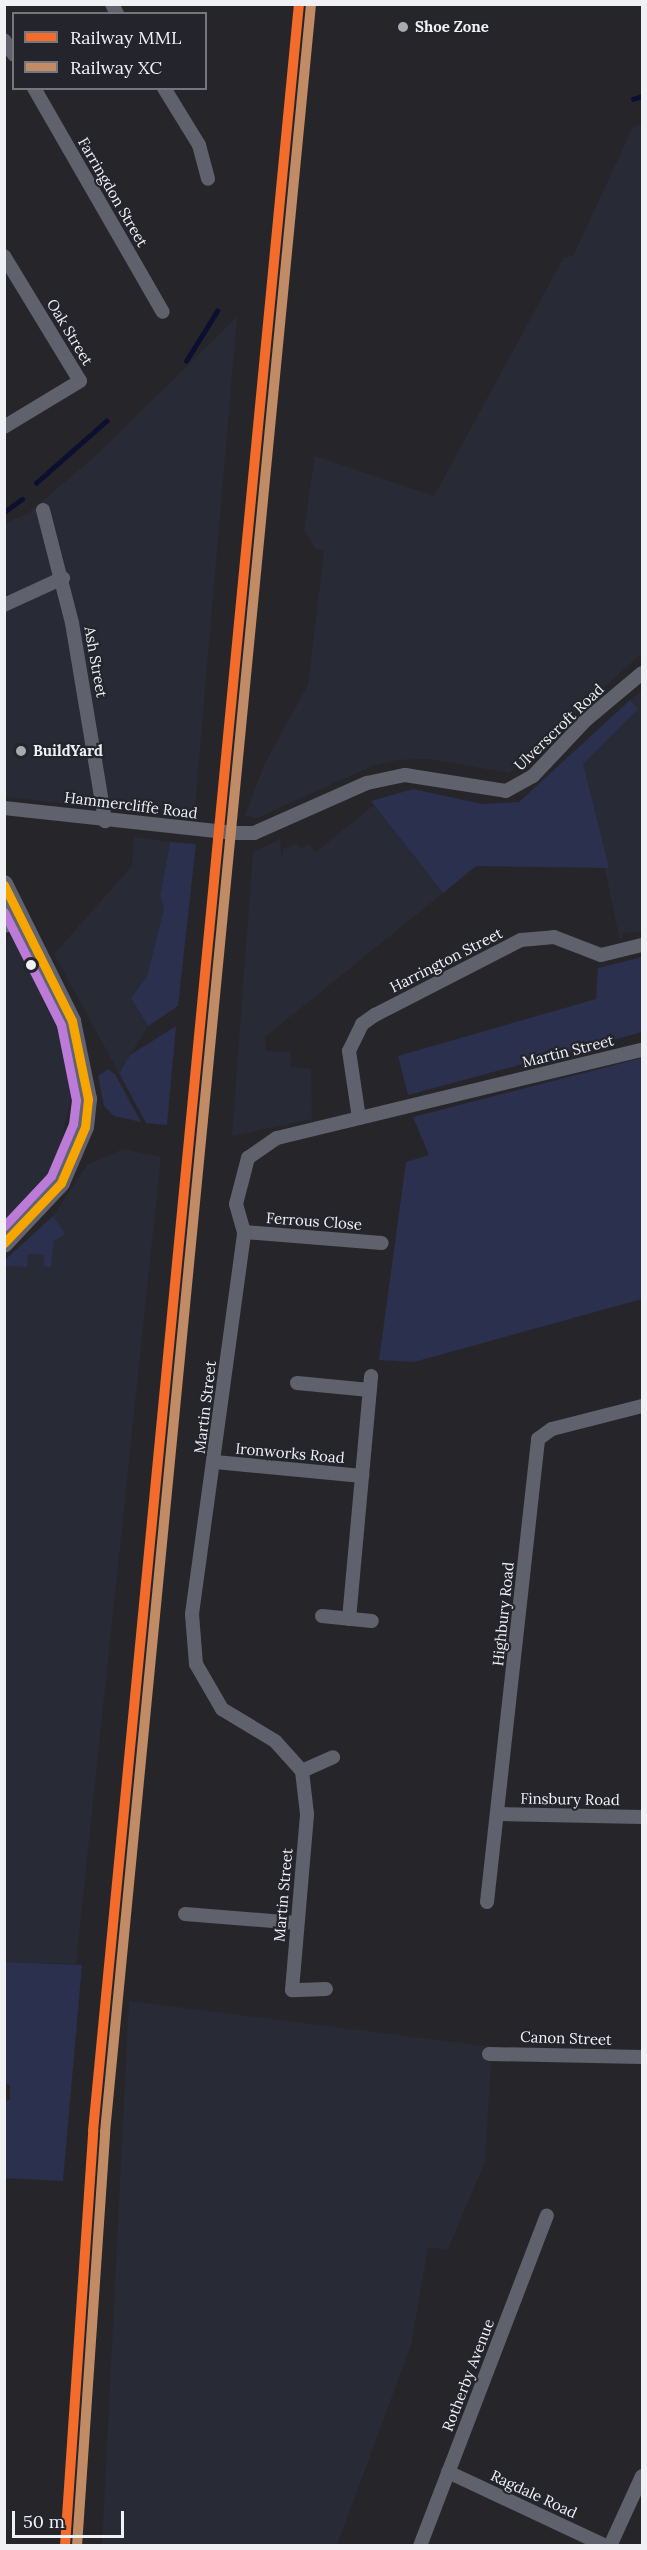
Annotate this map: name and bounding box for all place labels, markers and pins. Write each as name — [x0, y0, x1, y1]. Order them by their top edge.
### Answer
place label: Shoe Zone — [415, 18, 489, 36]
marker: Shoe Zone — [396, 20, 410, 34]
place label: BuildYard — [33, 742, 103, 760]
marker: BuildYard — [14, 744, 28, 758]
unlabelled marker — [25, 959, 37, 971]

